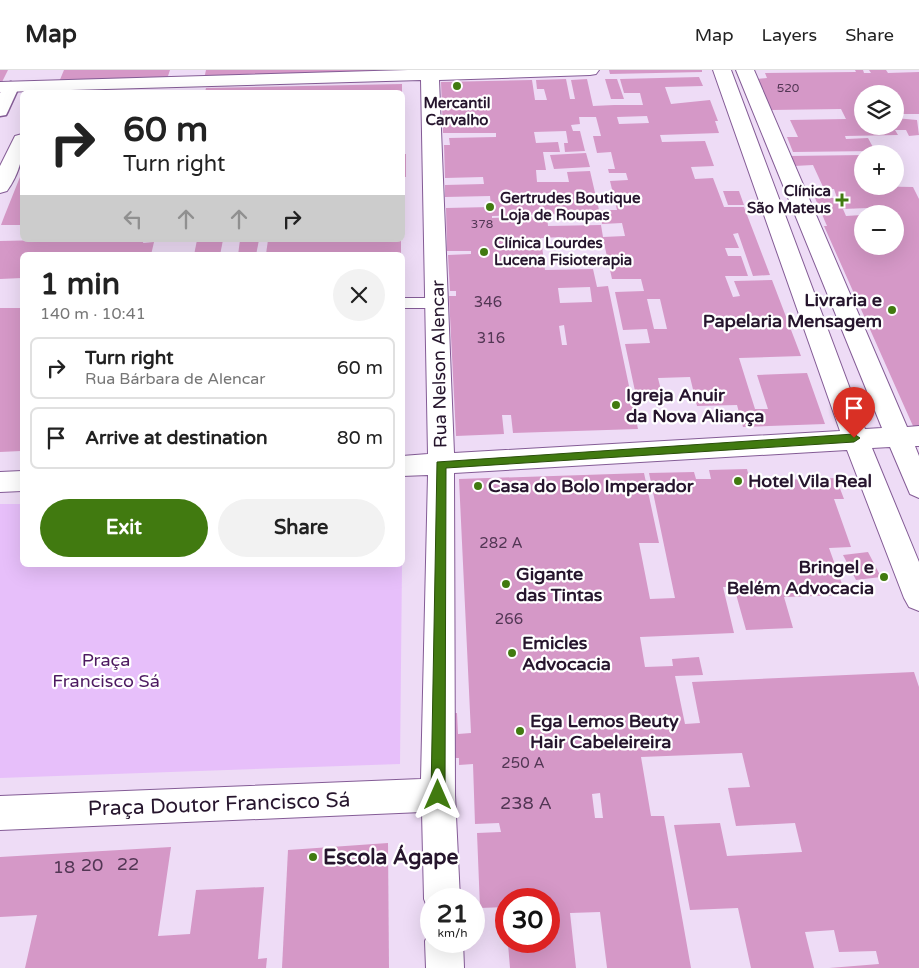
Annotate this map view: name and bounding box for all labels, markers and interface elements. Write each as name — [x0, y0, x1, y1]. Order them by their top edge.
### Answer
text: Map — [25, 20, 77, 49]
text: Map — [695, 24, 734, 46]
text: Layers — [762, 24, 817, 46]
text: Share — [845, 24, 894, 46]
marker: Mercantil Carvalho — [451, 80, 463, 92]
house number: 520 — [777, 81, 800, 95]
map controls — [854, 85, 904, 255]
button: layers — [854, 85, 904, 135]
place label: Mercantil Carvalho — [424, 94, 490, 129]
text: 60 m — [123, 109, 208, 151]
icon: right — [40, 110, 105, 175]
button: + — [854, 145, 904, 195]
text: Turn right — [123, 151, 225, 177]
place label: Clínica São Mateus — [747, 182, 831, 217]
place label: Gertrudes Boutique Loja de Roupas — [500, 189, 641, 225]
marker: Clínica São Mateus — [835, 193, 849, 207]
marker: Gertrudes Boutique Loja de Roupas — [484, 201, 496, 213]
icon: left — [119, 205, 147, 233]
icon: ahead — [172, 205, 200, 233]
icon: ahead — [225, 205, 253, 233]
icon: right — [278, 205, 306, 233]
button: − — [854, 205, 904, 255]
house number: 378 — [471, 217, 493, 231]
place label: Clínica Lourdes Lucena Fisioterapia — [494, 234, 632, 270]
marker: Clínica Lourdes Lucena Fisioterapia — [478, 246, 490, 258]
text: 1 min — [40, 266, 120, 303]
button: close — [333, 269, 385, 321]
street label: Rua Nelson Alencar — [427, 280, 451, 448]
place label: Livraria e Papelaria Mensagem — [703, 289, 882, 332]
house number: 346 — [474, 293, 502, 311]
text: 140 m · 10:41 — [40, 304, 146, 324]
marker: Livraria e Papelaria Mensagem — [886, 304, 898, 316]
house number: 316 — [477, 329, 505, 347]
text: Turn right — [85, 347, 173, 369]
icon: right — [42, 354, 70, 382]
text: 60 m — [337, 357, 383, 379]
text: Rua Bárbara de Alencar — [85, 369, 265, 389]
place label: Igreja Anuir da Nova Aliança — [626, 384, 764, 427]
pin — [833, 387, 875, 438]
icon: arrive — [840, 394, 868, 422]
marker: Igreja Anuir da Nova Aliança — [610, 399, 622, 411]
icon: arrive — [42, 424, 70, 452]
text: Arrive at destination — [85, 427, 268, 449]
text: 80 m — [337, 427, 383, 449]
place label: Hotel Vila Real — [748, 470, 872, 492]
place label: Casa do Bolo Imperador — [488, 475, 695, 497]
marker: Hotel Vila Real — [732, 475, 744, 487]
marker: Casa do Bolo Imperador — [472, 480, 484, 492]
button: Exit — [40, 499, 208, 557]
button: Share — [218, 499, 385, 557]
house number: 282 A — [479, 534, 523, 552]
place label: Bringel e Belém Advocacia — [727, 556, 874, 599]
place label: Gigante das Tintas — [516, 563, 603, 606]
marker: Bringel e Belém Advocacia — [878, 571, 890, 583]
marker: Gigante das Tintas — [500, 578, 512, 590]
house number: 266 — [495, 610, 523, 628]
place label: Emicles Advocacia — [522, 632, 611, 675]
marker: Emicles Advocacia — [506, 647, 518, 659]
park label: Praça Francisco Sá — [52, 649, 160, 692]
place label: Ega Lemos Beuty Hair Cabeleireira — [530, 710, 679, 753]
marker: Ega Lemos Beuty Hair Cabeleireira — [514, 725, 526, 737]
house number: 250 A — [501, 754, 545, 772]
position arrow — [411, 768, 463, 820]
street label: Praça Doutor Francisco Sá — [87, 787, 351, 822]
house number: 238 A — [500, 792, 552, 814]
place label: Escola Ágape — [323, 844, 458, 870]
marker: Escola Ágape — [307, 851, 319, 863]
house number: 22 — [117, 853, 139, 875]
house number: 20 — [81, 854, 103, 876]
house number: 18 — [53, 856, 75, 878]
speed limit sign: 30 — [495, 888, 560, 953]
text: 21 — [437, 899, 468, 929]
text: km/h — [437, 926, 468, 940]

